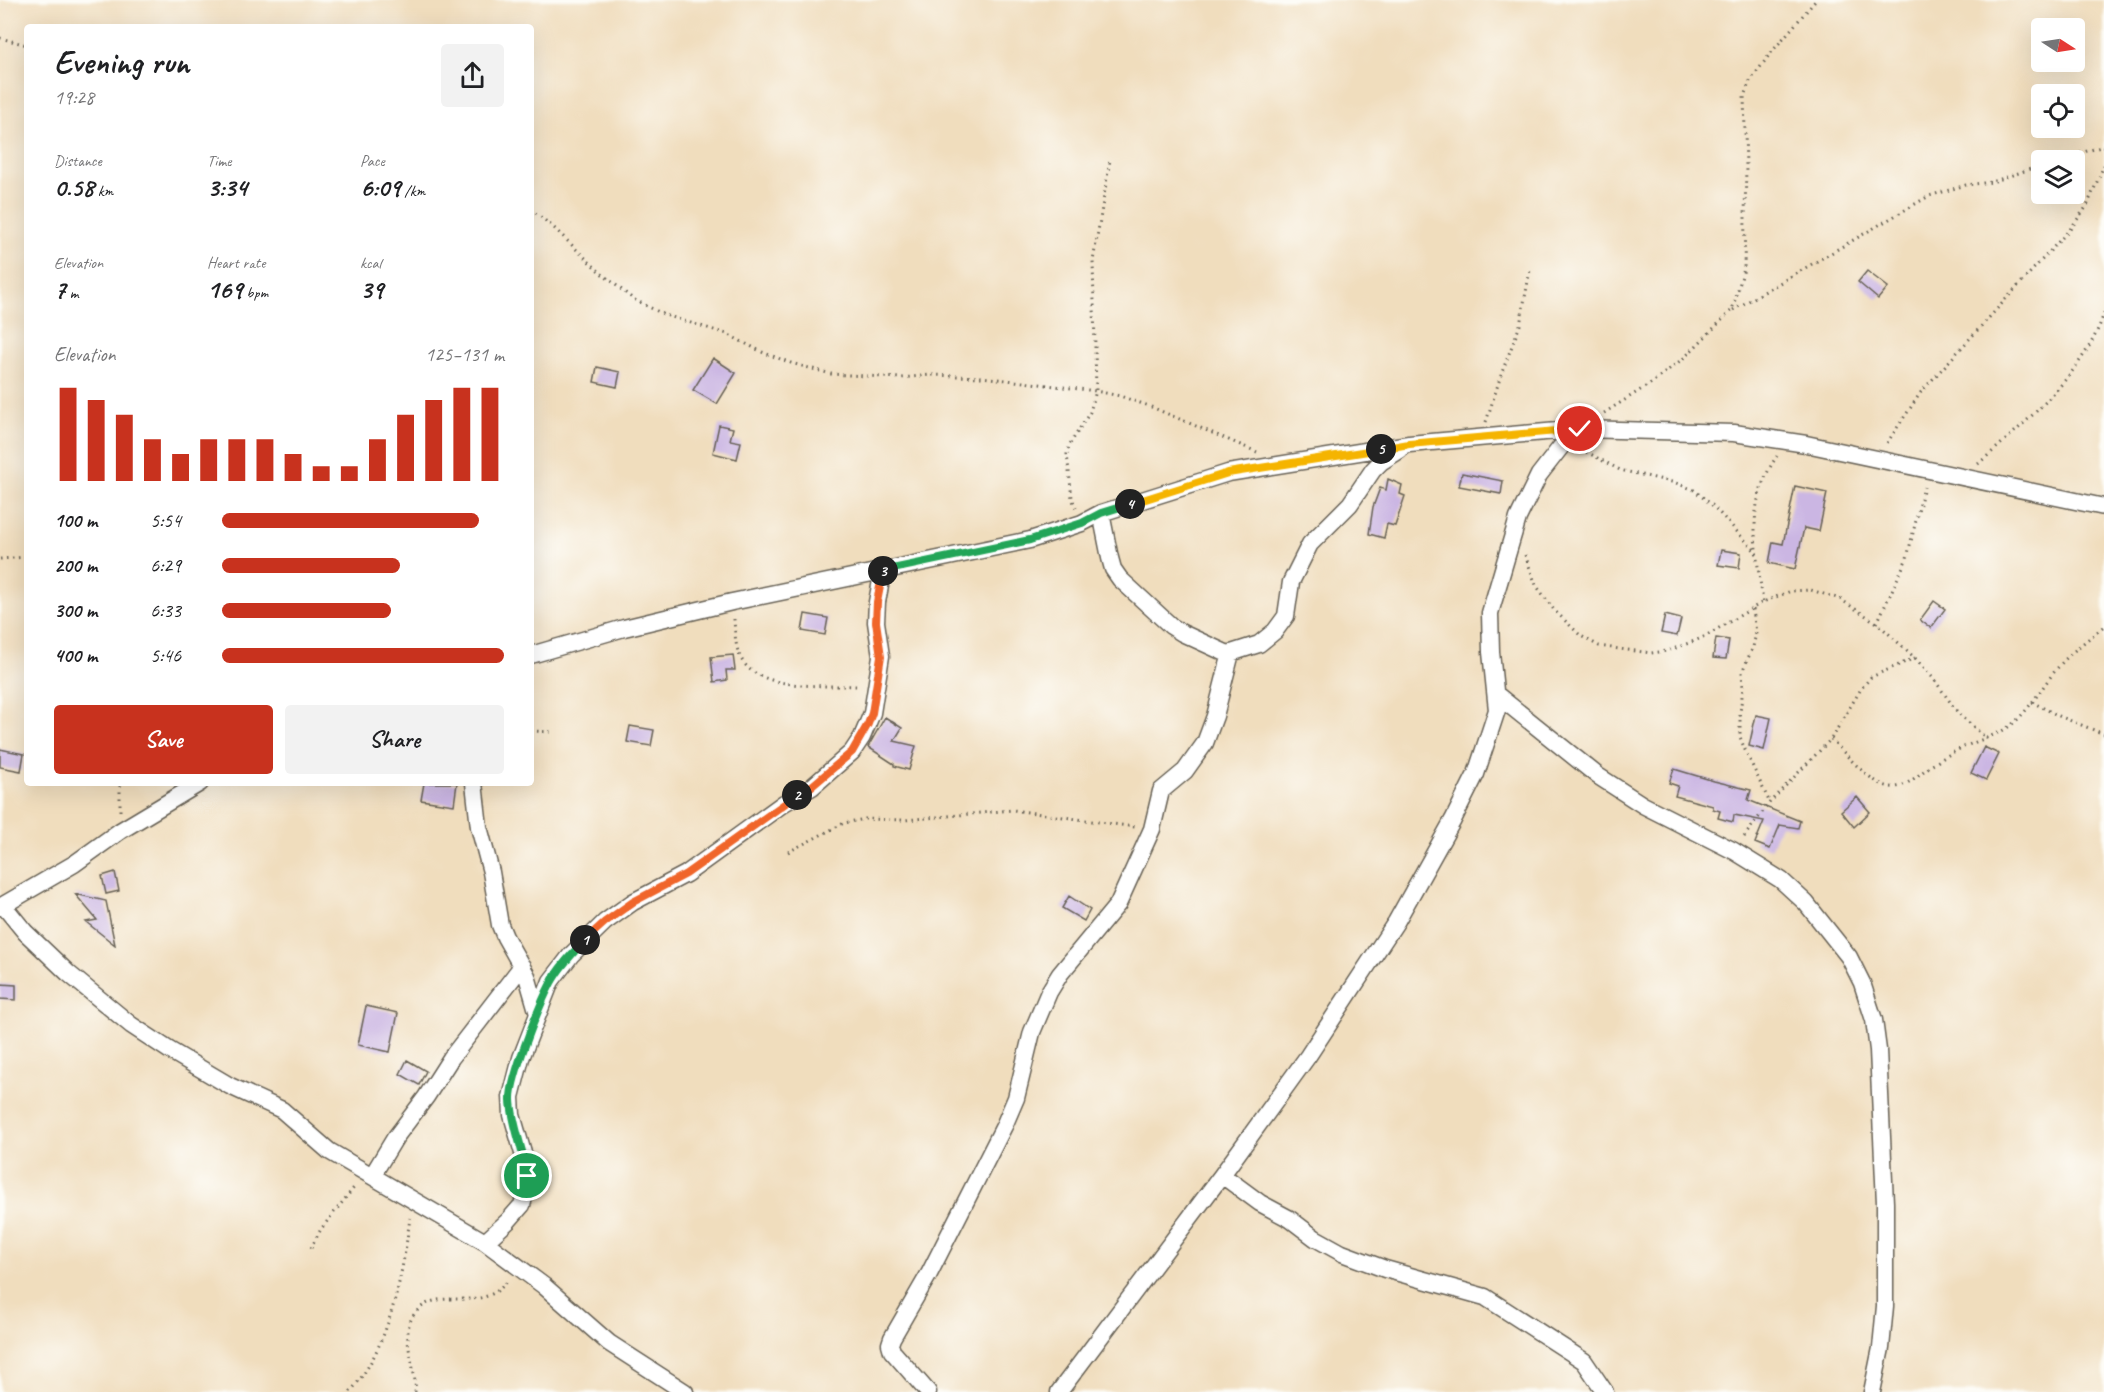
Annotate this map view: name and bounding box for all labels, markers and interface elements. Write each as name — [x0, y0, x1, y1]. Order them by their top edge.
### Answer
north arrow — [2031, 18, 2085, 72]
map controls — [2031, 18, 2085, 204]
text: Evening run — [54, 41, 189, 83]
button: share — [441, 44, 504, 107]
button: locate — [2031, 84, 2085, 138]
text: 19:28 — [54, 85, 94, 110]
button: layers — [2031, 150, 2085, 204]
text: Distance — [54, 151, 102, 171]
text: Time — [207, 151, 231, 171]
text: Pace — [360, 151, 385, 171]
text: 0.58 — [54, 171, 94, 204]
text: 3:34 — [207, 171, 247, 204]
text: 6:09 — [360, 171, 400, 204]
text: km — [94, 181, 113, 201]
text: /km — [400, 181, 425, 201]
text: Elevation — [54, 253, 103, 273]
text: Heart rate — [207, 253, 265, 273]
text: kcal — [360, 253, 381, 273]
text: 7 — [54, 273, 66, 306]
text: 169 — [207, 273, 242, 306]
text: 39 — [360, 273, 383, 306]
text: m — [66, 283, 78, 303]
text: bpm — [242, 283, 268, 303]
text: Elevation — [54, 342, 116, 367]
text: 125–131 m — [425, 342, 504, 367]
pin — [1554, 403, 1605, 454]
icon: check — [1563, 412, 1596, 445]
pin: 5 — [1366, 434, 1396, 464]
text: 5 — [1378, 439, 1384, 459]
pin: 4 — [1115, 489, 1145, 519]
text: 4 — [1126, 494, 1134, 514]
text: 100 m — [54, 508, 97, 533]
text: 5:54 — [150, 508, 181, 533]
text: 200 m — [54, 553, 97, 578]
text: 6:29 — [150, 553, 181, 578]
pin: 3 — [868, 556, 898, 586]
text: 3 — [879, 561, 887, 581]
text: 300 m — [54, 598, 97, 623]
text: 6:33 — [150, 598, 181, 623]
text: 400 m — [54, 643, 97, 668]
text: 5:46 — [150, 643, 181, 668]
button: Save — [54, 705, 273, 774]
button: Share — [285, 705, 504, 774]
pin: 2 — [782, 780, 812, 810]
text: 2 — [793, 785, 801, 805]
pin: 1 — [570, 925, 600, 955]
text: 1 — [581, 930, 589, 950]
pin — [501, 1150, 552, 1201]
icon: arrive — [510, 1159, 543, 1192]

